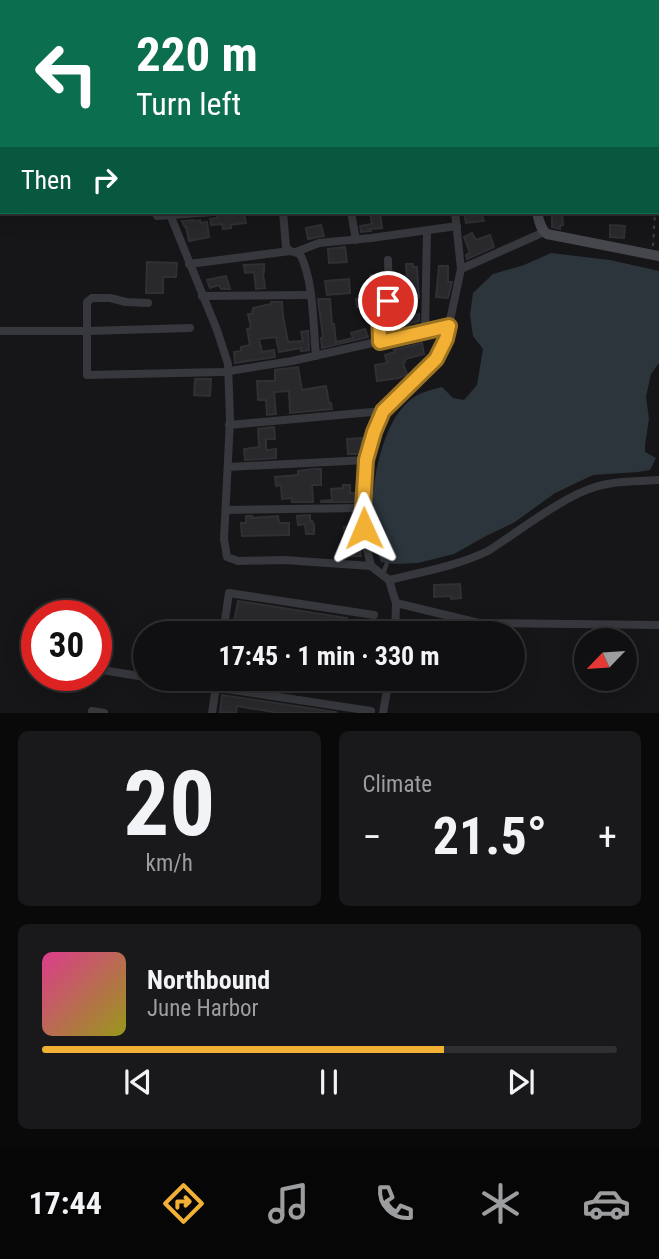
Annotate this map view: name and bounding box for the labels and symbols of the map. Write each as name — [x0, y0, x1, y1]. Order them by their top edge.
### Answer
pin — [358, 271, 418, 331]
position arrow — [327, 491, 401, 565]
speed limit sign: 30 — [21, 600, 112, 691]
north arrow — [574, 628, 637, 691]

